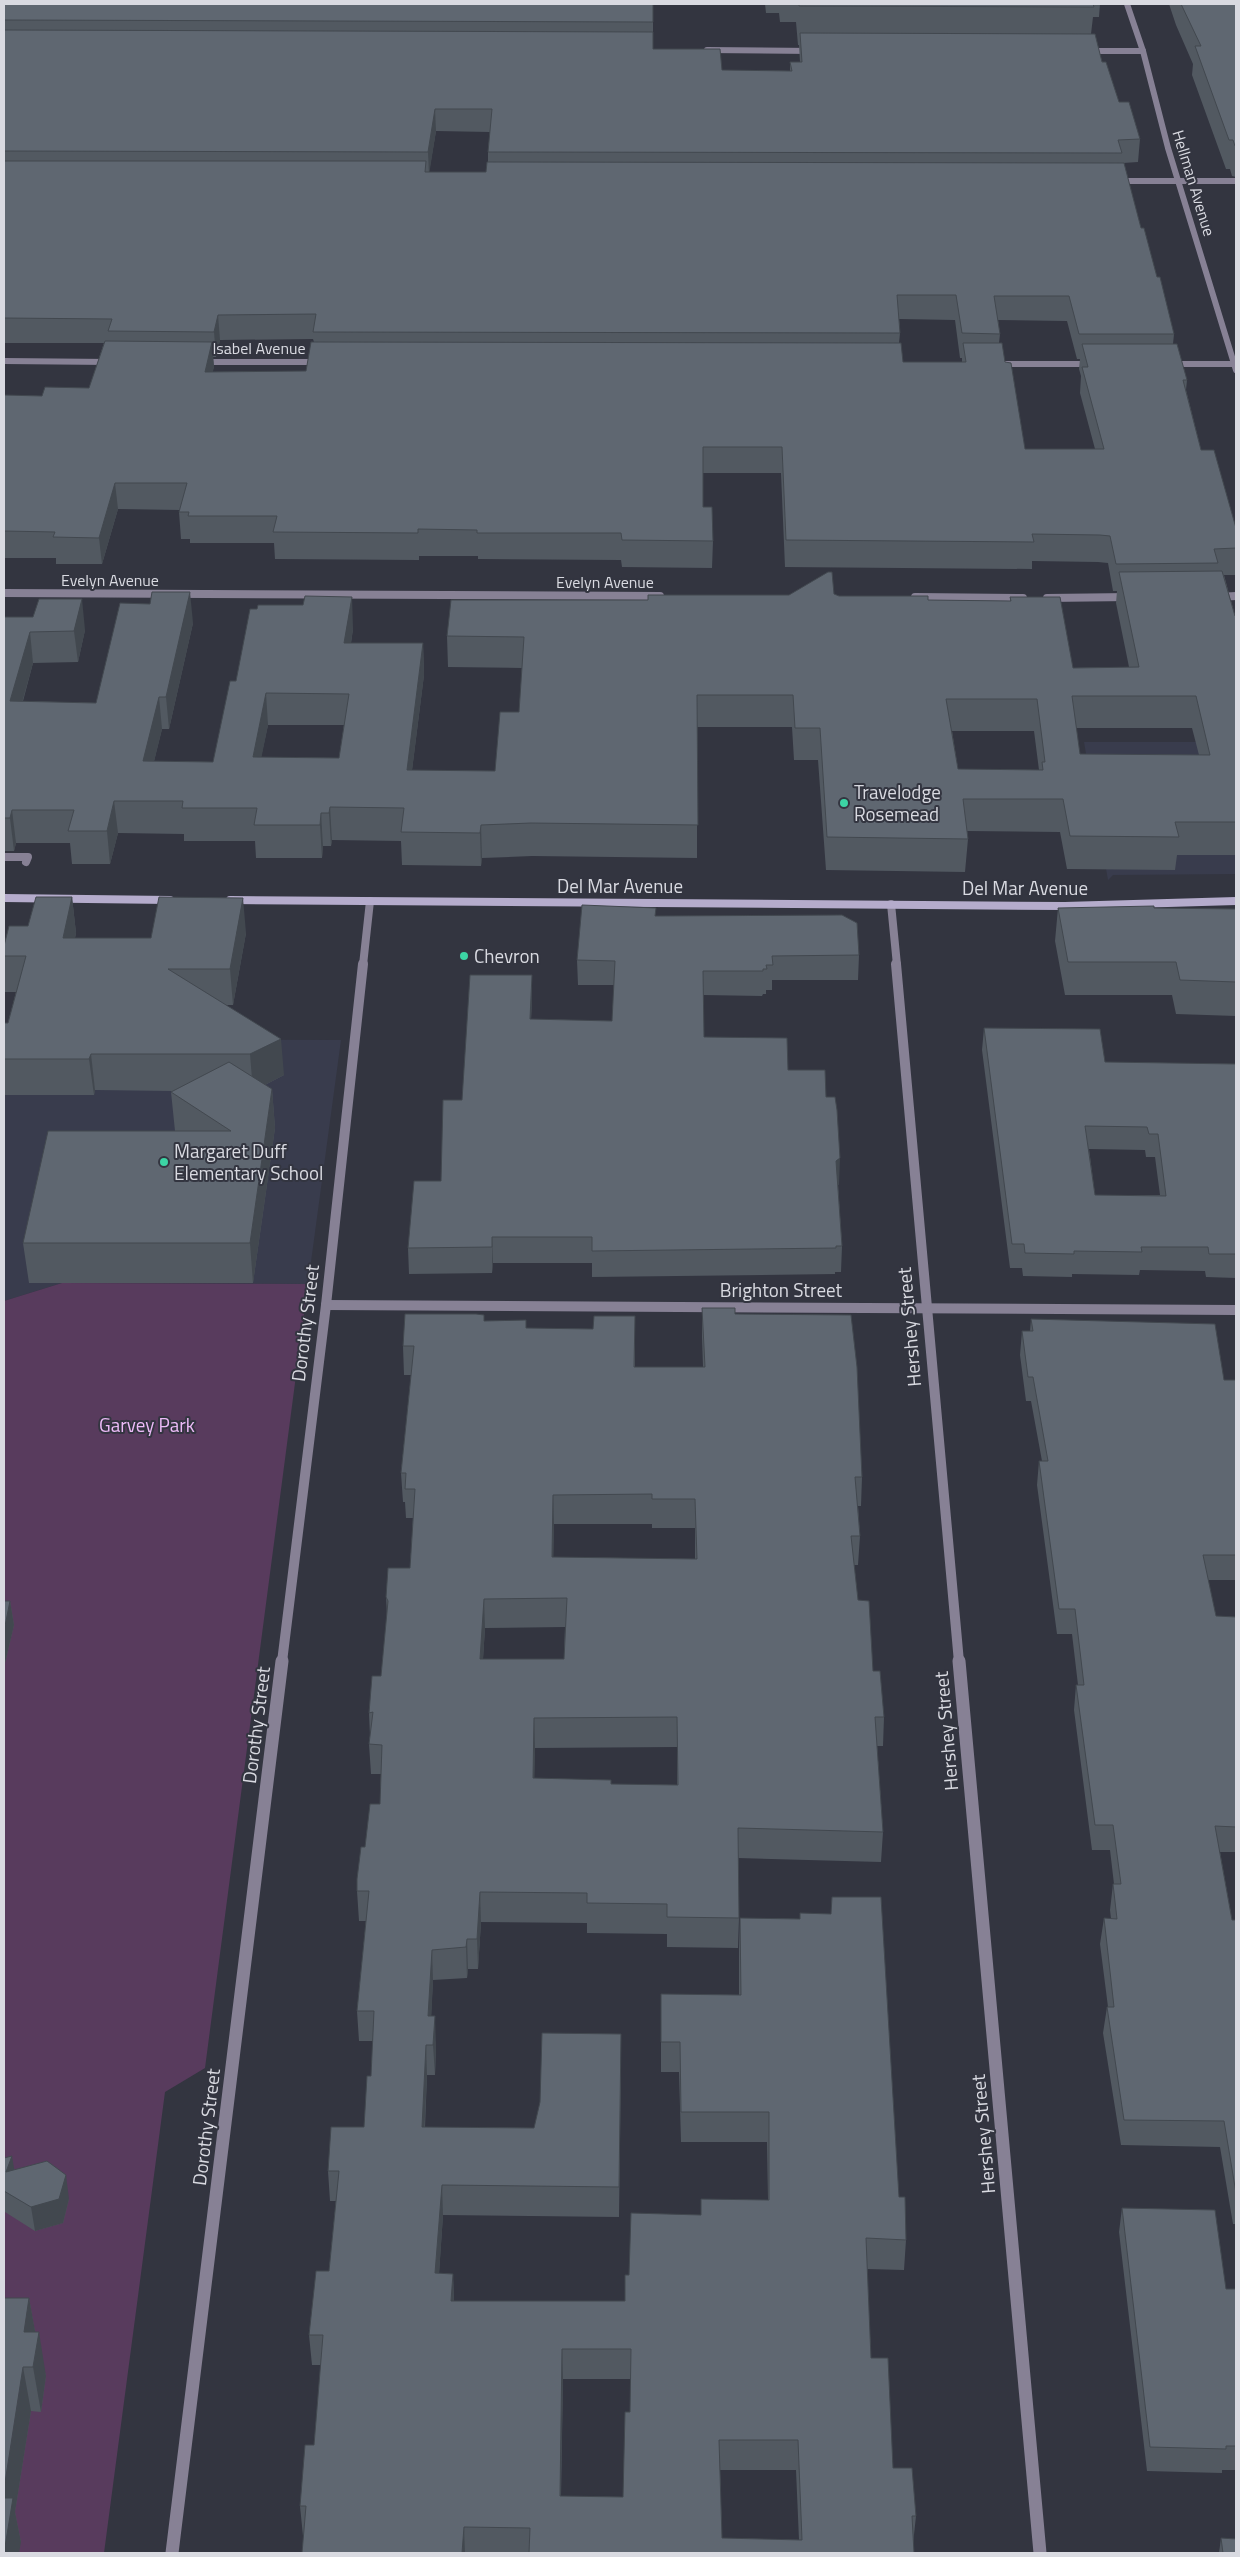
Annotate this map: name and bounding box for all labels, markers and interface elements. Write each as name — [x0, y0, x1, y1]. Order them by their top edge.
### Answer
street label: Hellman Avenue — [1166, 127, 1222, 239]
street label: Isabel Avenue — [212, 336, 306, 360]
street label: Evelyn Avenue — [61, 568, 159, 592]
street label: Evelyn Avenue — [556, 570, 654, 594]
place label: Travelodge Rosemead — [854, 777, 941, 828]
marker: Travelodge Rosemead — [838, 797, 850, 809]
street label: Del Mar Avenue — [557, 871, 683, 900]
street label: Del Mar Avenue — [962, 873, 1088, 902]
place label: Chevron — [474, 941, 540, 970]
marker: Chevron — [458, 950, 470, 962]
place label: Margaret Duff Elementary School — [174, 1136, 323, 1187]
marker: Margaret Duff Elementary School — [158, 1156, 170, 1168]
street label: Dorothy Street — [283, 1262, 326, 1383]
street label: Hershey Street — [889, 1266, 928, 1388]
street label: Brighton Street — [720, 1275, 843, 1304]
park label: Garvey Park — [99, 1410, 195, 1439]
street label: Dorothy Street — [234, 1664, 277, 1785]
street label: Hershey Street — [926, 1670, 965, 1792]
street label: Dorothy Street — [184, 2066, 227, 2187]
street label: Hershey Street — [963, 2073, 1002, 2195]

